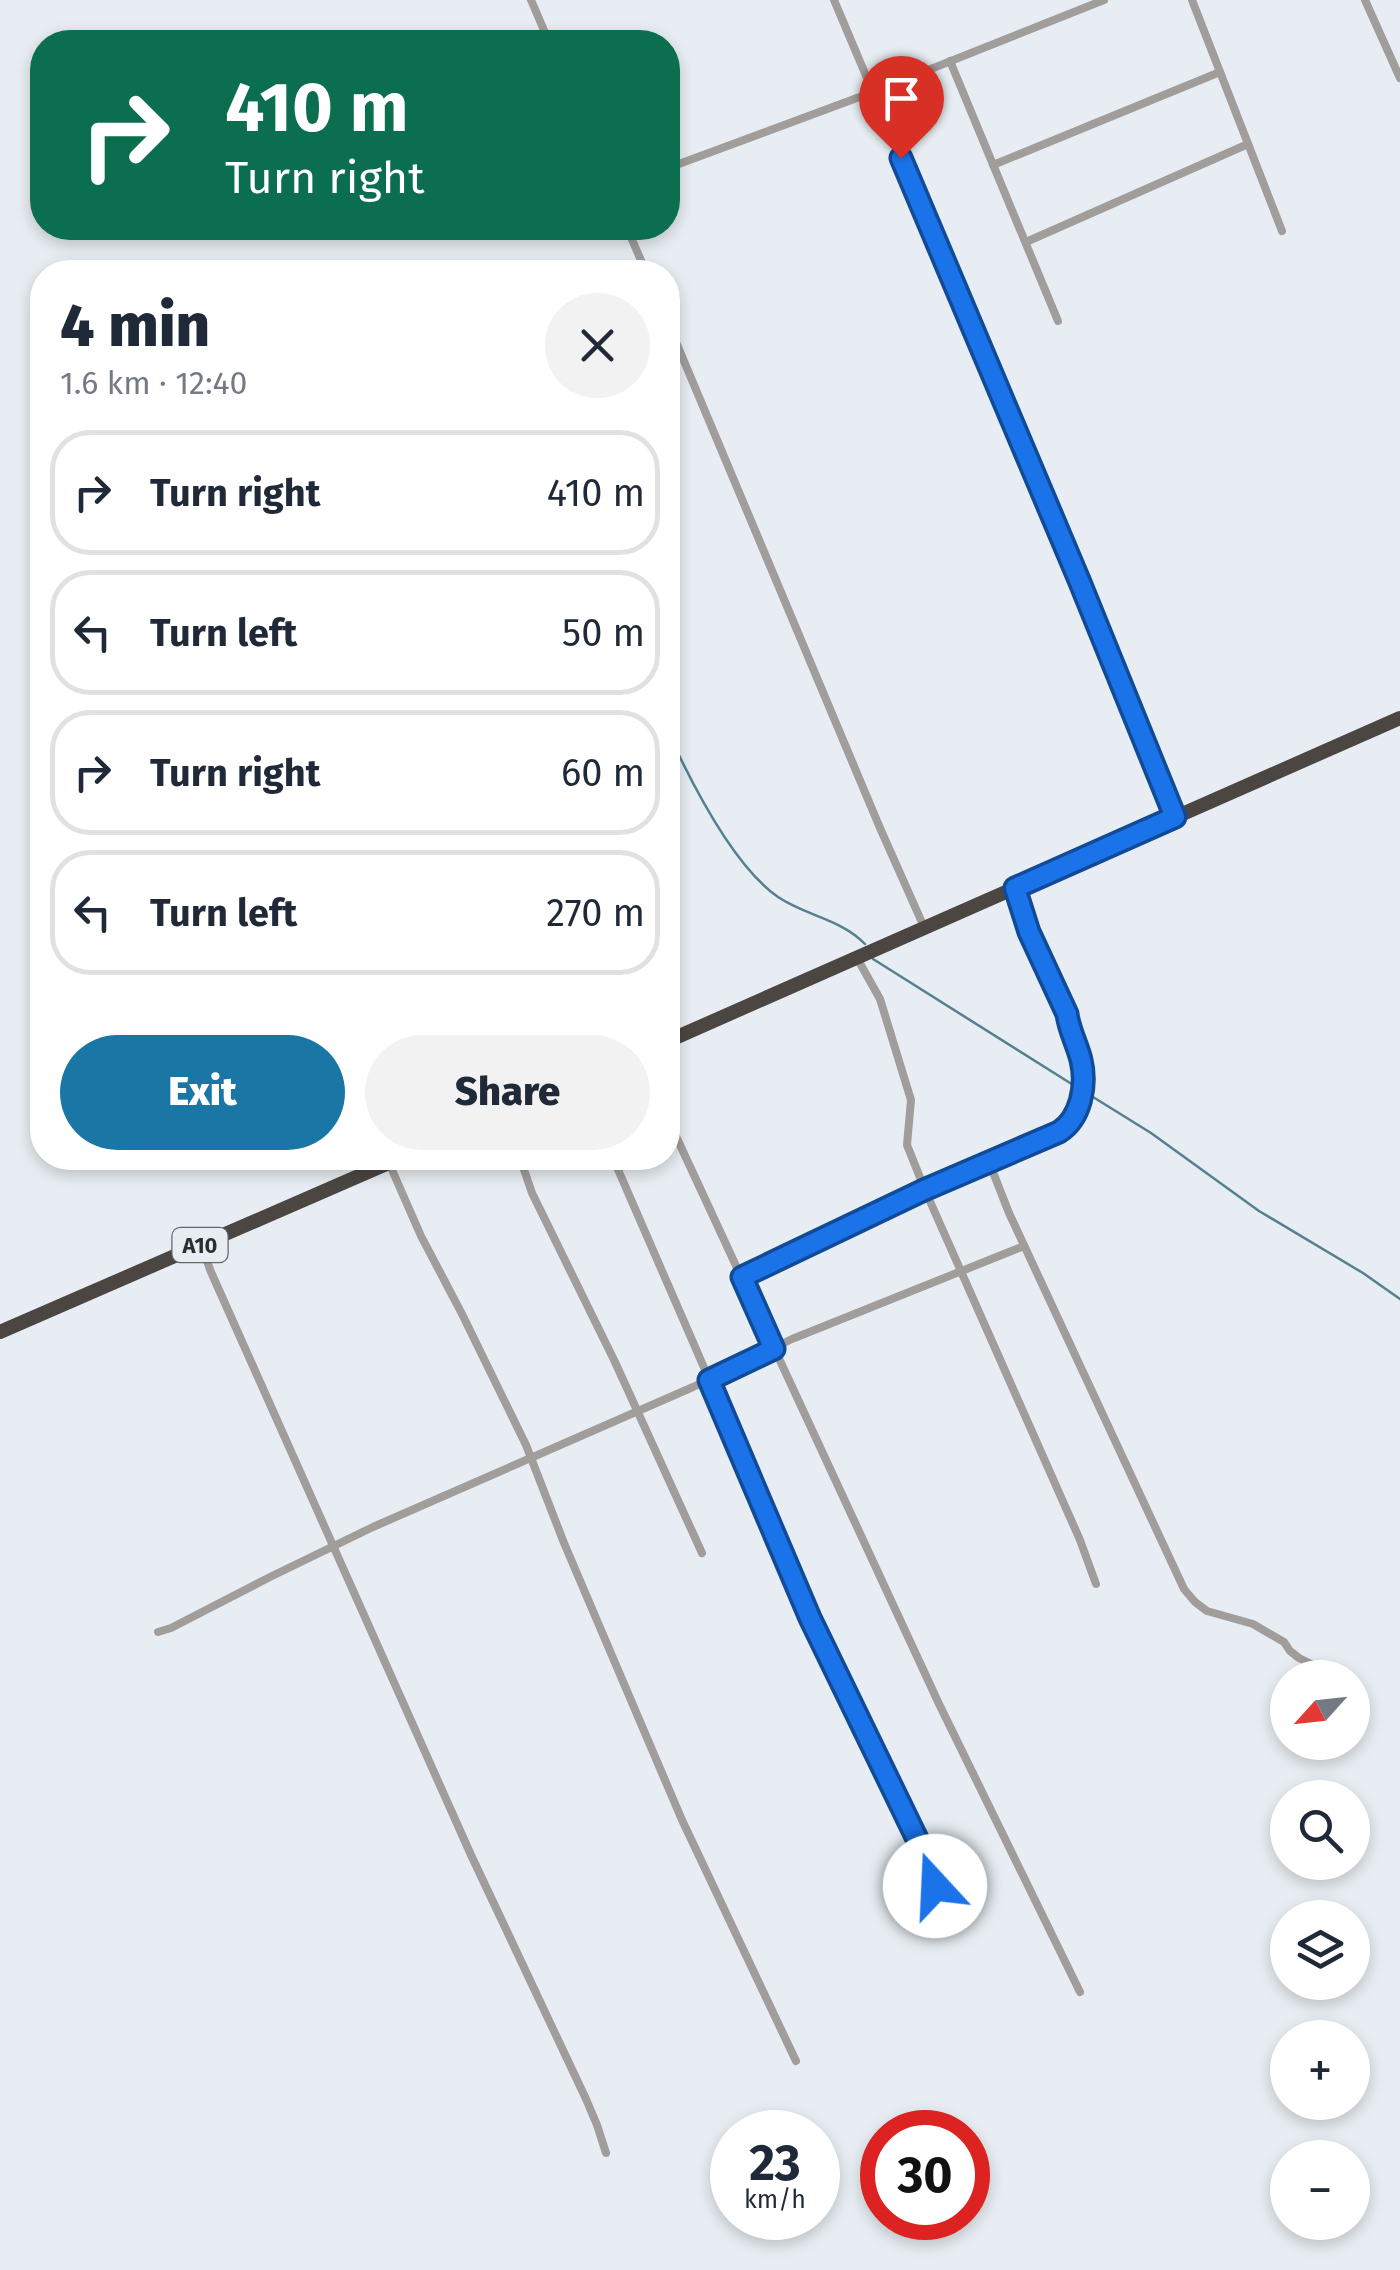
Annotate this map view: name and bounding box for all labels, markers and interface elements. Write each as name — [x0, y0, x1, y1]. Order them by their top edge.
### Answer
pin — [859, 56, 944, 159]
text: 410 m — [225, 66, 409, 150]
icon: right — [60, 70, 190, 200]
icon: arrive — [874, 71, 929, 126]
text: Turn right — [225, 151, 424, 205]
text: 4 min — [60, 290, 210, 362]
button: close — [545, 293, 650, 398]
text: 1.6 km · 12:40 — [60, 364, 247, 402]
icon: right — [65, 465, 120, 520]
text: Turn right — [150, 470, 320, 516]
text: 410 m — [547, 470, 645, 516]
icon: left — [65, 605, 120, 660]
text: Turn left — [150, 610, 297, 656]
text: 50 m — [562, 610, 645, 656]
icon: right — [65, 745, 120, 800]
text: Turn right — [150, 750, 320, 796]
text: 60 m — [561, 750, 645, 796]
icon: left — [65, 885, 120, 940]
text: Turn left — [150, 890, 297, 936]
text: 270 m — [546, 890, 645, 936]
button: Exit — [60, 1035, 345, 1150]
button: Share — [365, 1035, 650, 1150]
road number: A10 — [172, 1228, 228, 1262]
north arrow — [1270, 1660, 1370, 1760]
map controls — [1270, 1660, 1370, 2240]
button: search — [1270, 1780, 1370, 1880]
position arrow — [883, 1834, 987, 1938]
button: layers — [1270, 1900, 1370, 2000]
button: + — [1270, 2020, 1370, 2120]
speed limit sign: 30 — [860, 2110, 990, 2240]
text: 23 — [749, 2133, 801, 2193]
button: − — [1270, 2140, 1370, 2240]
text: km/h — [744, 2185, 806, 2215]

